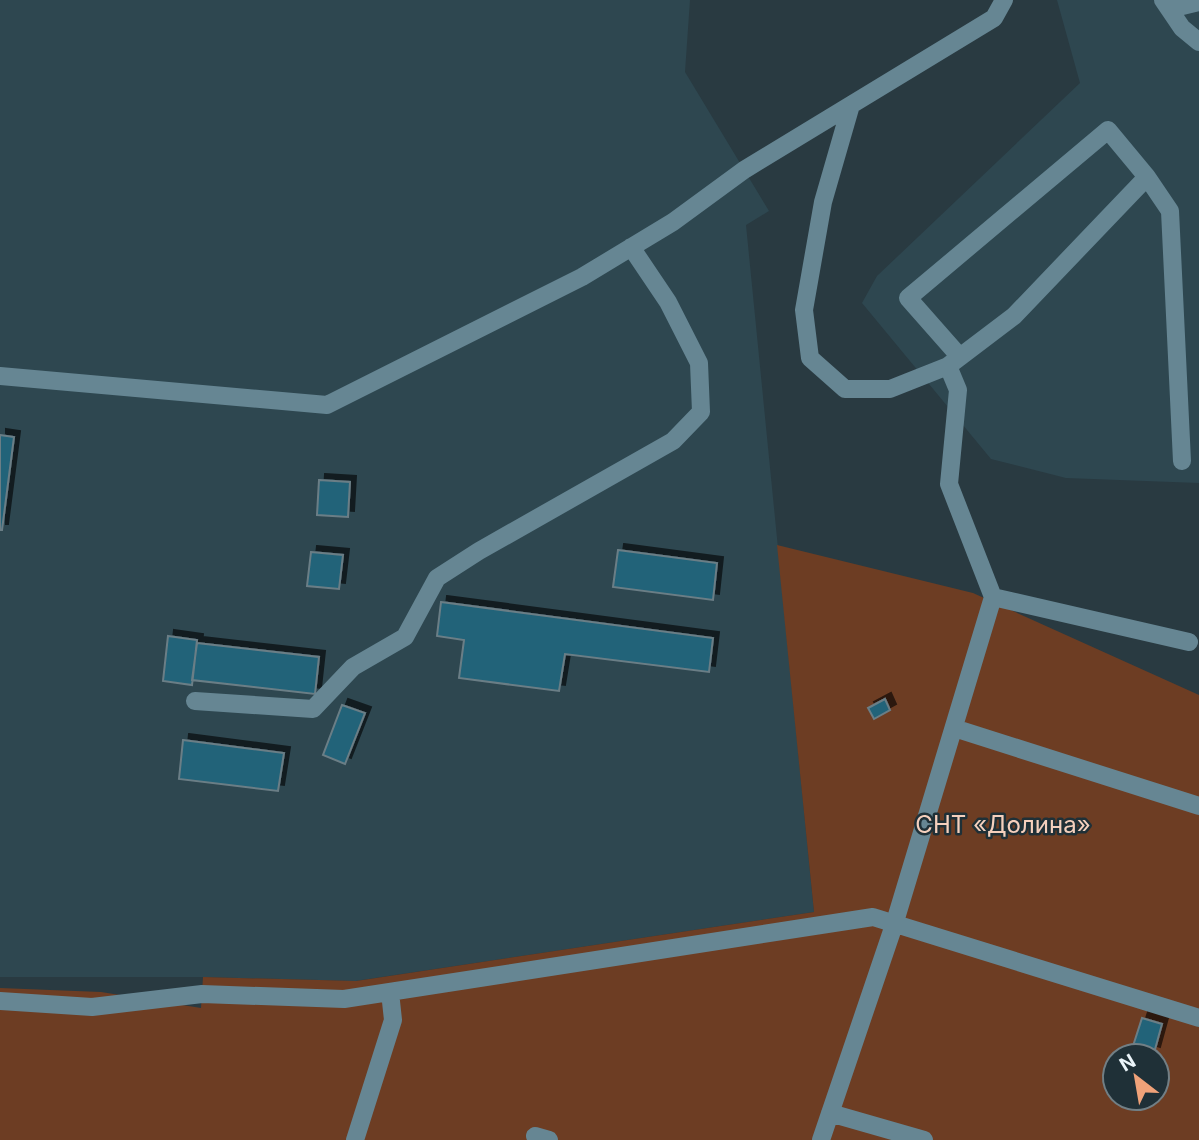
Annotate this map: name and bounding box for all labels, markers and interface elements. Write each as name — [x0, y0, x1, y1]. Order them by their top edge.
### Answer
park label: СНТ «Долина» — [915, 810, 1091, 839]
north arrow — [1101, 1042, 1171, 1112]
text: N — [1115, 1049, 1140, 1076]

